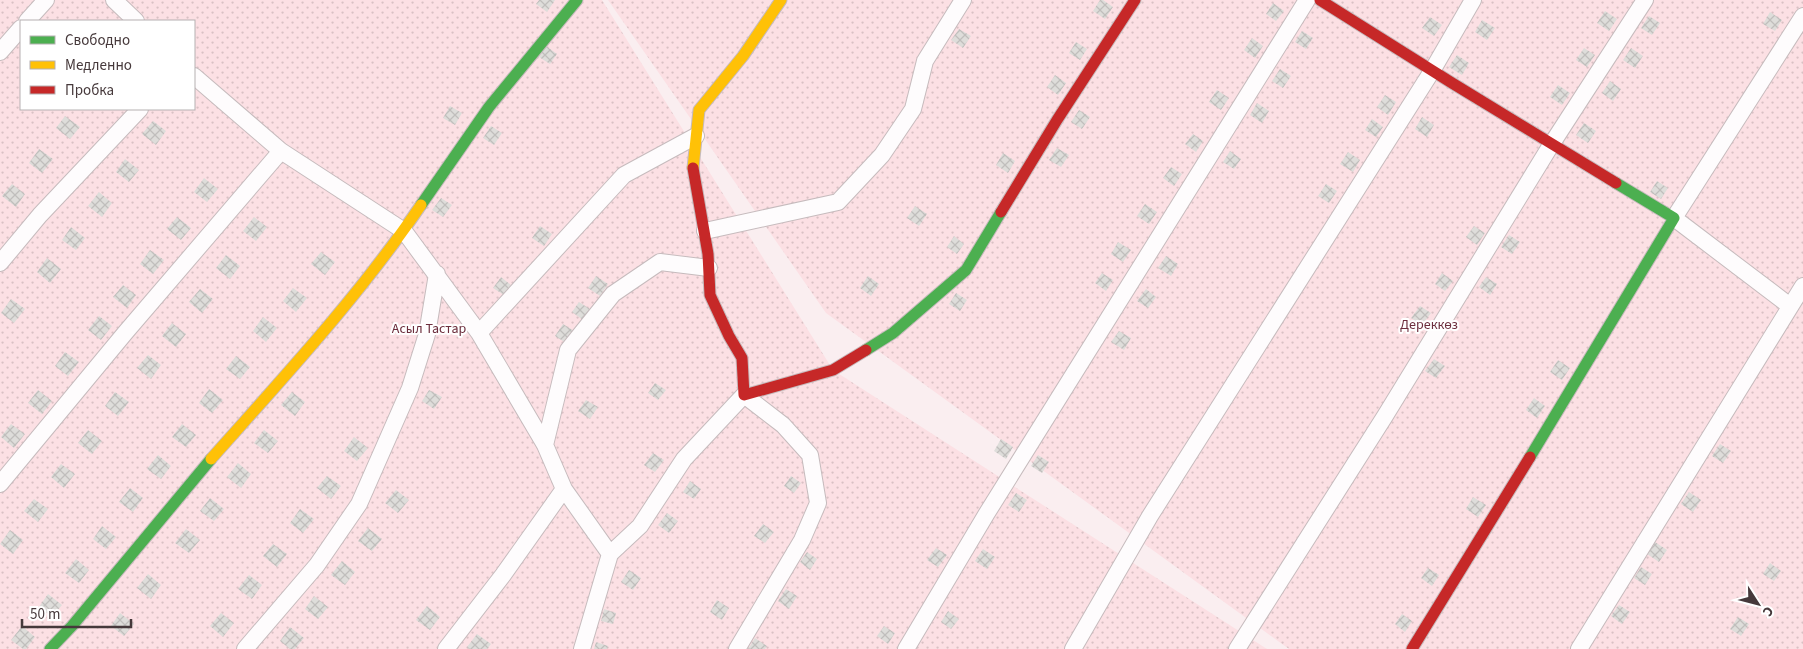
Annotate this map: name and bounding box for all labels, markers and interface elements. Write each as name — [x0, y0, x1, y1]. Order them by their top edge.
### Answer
legend — [20, 20, 195, 110]
text: Свободно — [65, 30, 130, 51]
text: Медленно — [65, 55, 132, 76]
text: Пробка — [65, 80, 114, 101]
park label: Дереккөз — [1400, 315, 1458, 335]
park label: Асыл Тастар — [392, 319, 466, 339]
north arrow — [1733, 579, 1783, 629]
scale bar — [22, 596, 131, 628]
text: С — [1757, 602, 1778, 620]
text: 50 m — [30, 604, 60, 625]

